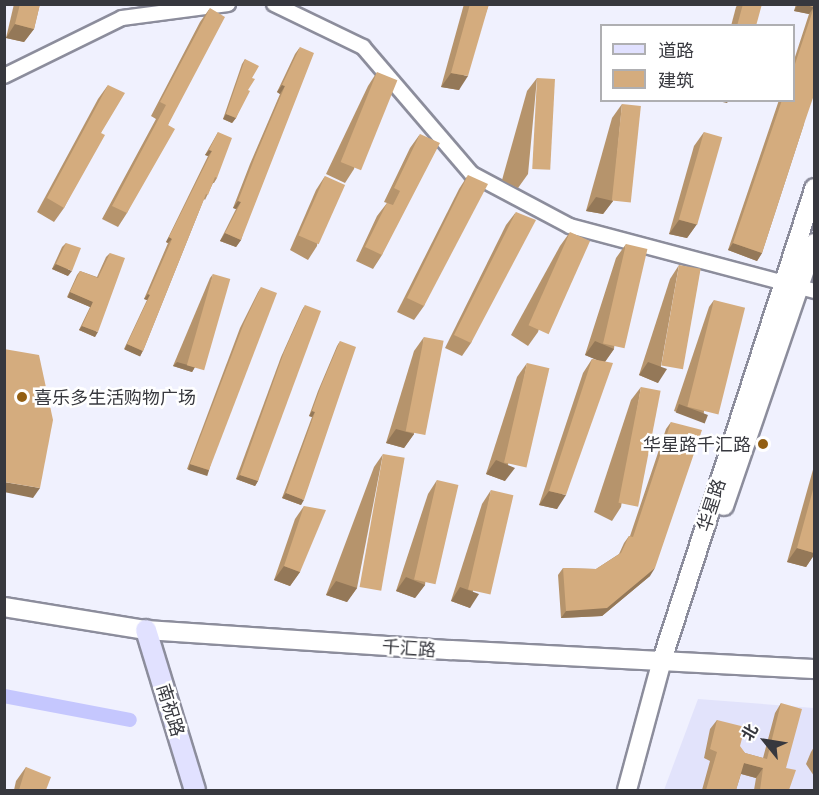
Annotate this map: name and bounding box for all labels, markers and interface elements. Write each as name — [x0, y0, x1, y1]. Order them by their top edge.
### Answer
legend — [600, 24, 795, 102]
text: 道路 — [658, 38, 694, 62]
text: 建筑 — [658, 68, 694, 92]
place label: 喜乐多生活购物广场 — [34, 386, 196, 408]
marker: 喜乐多生活购物广场 — [15, 390, 29, 404]
place label: 华星路千汇路 — [643, 433, 751, 455]
marker: 华星路千汇路 — [756, 437, 770, 451]
street label: 华星路 — [692, 476, 730, 534]
street label: 千汇路 — [381, 635, 437, 661]
street label: 南祝路 — [153, 681, 189, 739]
north arrow — [735, 711, 795, 771]
text: 北 — [736, 720, 763, 744]

